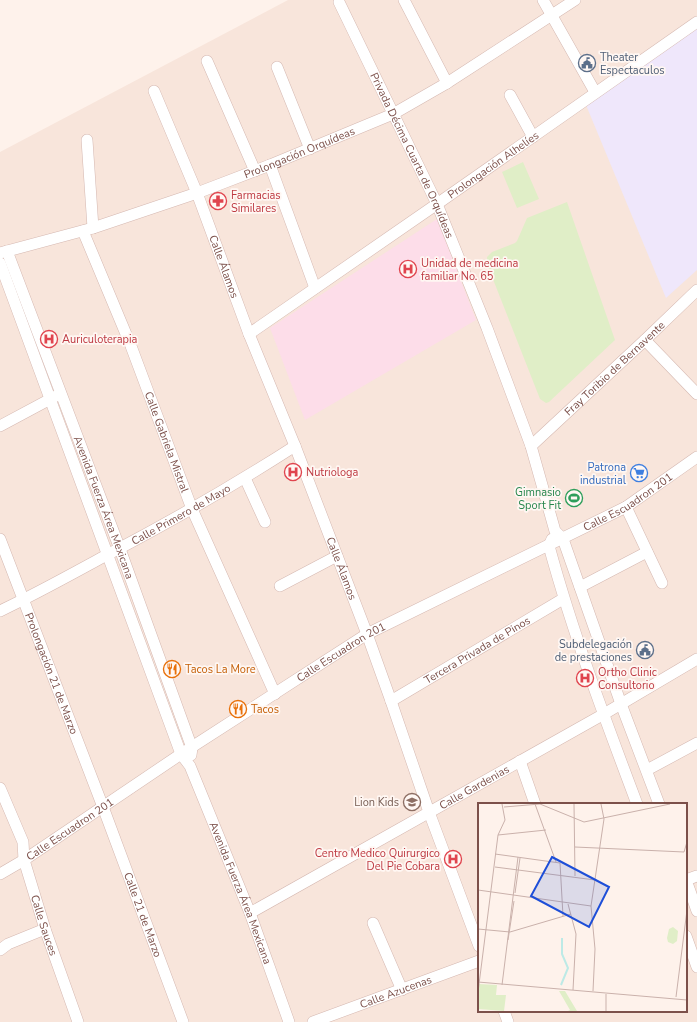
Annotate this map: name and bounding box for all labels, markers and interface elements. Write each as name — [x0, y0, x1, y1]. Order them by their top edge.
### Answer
place label: Theater Espectaculos — [600, 50, 665, 78]
public building icon: Theater Espectaculos — [577, 53, 597, 73]
street label: Privada Décima Cuarta de Orquídeas — [367, 70, 458, 241]
street label: Prolongación Orquídeas — [242, 123, 357, 182]
street label: Prolongación Alhelíes — [445, 128, 542, 202]
place label: Farmacias Similares — [231, 188, 281, 216]
pharmacy icon: Farmacias Similares — [208, 191, 228, 211]
street label: Calle Álamos — [206, 233, 243, 300]
place label: Unidad de medicina familiar No. 65 — [421, 256, 519, 284]
hospital icon: Unidad de medicina familiar No. 65 — [398, 259, 418, 279]
street label: Fray Toribio de Bernavente — [561, 318, 668, 419]
hospital icon: Auriculoterapia — [39, 329, 59, 349]
place label: Auriculoterapia — [62, 332, 138, 347]
street label: Calle Gabriela Mistral — [141, 389, 193, 495]
street label: Avenida Fuerza Área Mexicana — [70, 434, 138, 581]
place label: Patrona industrial — [580, 460, 627, 488]
hospital icon: Nutriologa — [283, 462, 303, 482]
supermarket icon: Patrona industrial — [629, 463, 649, 483]
place label: Nutriologa — [306, 465, 359, 480]
street label: Calle Escuadron 201 — [580, 469, 675, 535]
street label: Calle Primero de Mayo — [129, 480, 233, 548]
place label: Gimnasio Sport Fit — [515, 485, 561, 513]
sports icon: Gimnasio Sport Fit — [564, 488, 584, 508]
street label: Calle Álamos — [323, 535, 361, 602]
street label: Prolongación 21 de Marzo — [22, 610, 82, 736]
street label: Tercera Privada de Pinos — [421, 613, 533, 687]
street label: Calle Escuadron 201 — [293, 619, 388, 685]
place label: Subdelegación de prestaciones — [555, 637, 632, 665]
public building icon: Subdelegación de prestaciones — [635, 640, 655, 660]
restaurant icon: Tacos La More — [162, 659, 182, 679]
place label: Tacos La More — [185, 662, 256, 677]
place label: Ortho Clinic Consultorio — [598, 665, 657, 693]
hospital icon: Ortho Clinic Consultorio — [575, 668, 595, 688]
restaurant icon: Tacos — [228, 699, 248, 719]
place label: Tacos — [251, 702, 279, 717]
street label: Calle Gardenias — [436, 761, 512, 813]
school or university icon: Lion Kids — [402, 792, 422, 812]
street label: Calle Escuadron 201 — [23, 794, 116, 864]
place label: Lion Kids — [354, 795, 399, 810]
inset map — [478, 803, 687, 1012]
street label: Avenida Fuerza Área Mexicana — [206, 819, 275, 966]
place label: Centro Medico Quirurgico Del Pie Cobara — [315, 846, 440, 874]
hospital icon: Centro Medico Quirurgico Del Pie Cobara — [443, 849, 463, 869]
street label: Calle 21 de Marzo — [120, 870, 166, 959]
street label: Calle Sauces — [28, 893, 61, 958]
street label: Calle Azucenas — [357, 972, 434, 1012]

